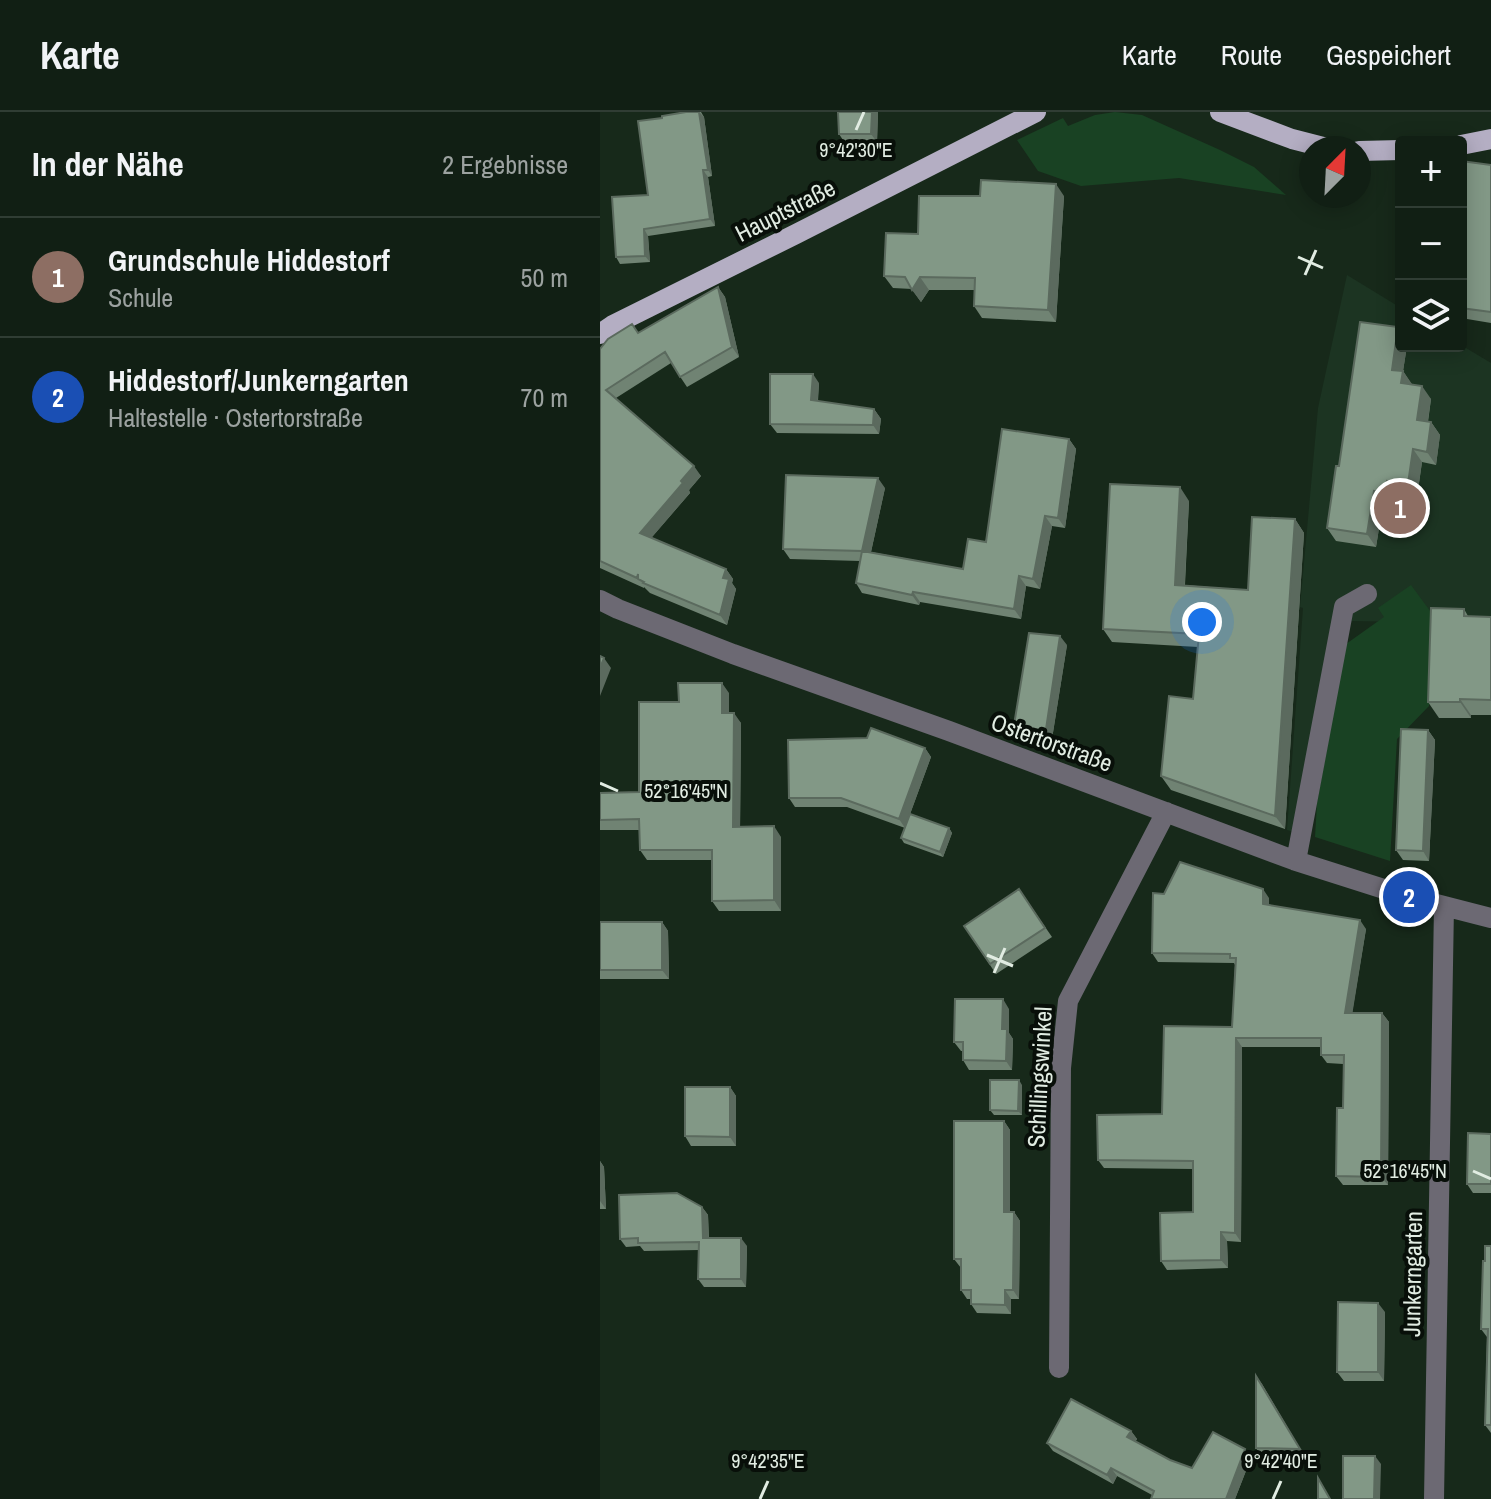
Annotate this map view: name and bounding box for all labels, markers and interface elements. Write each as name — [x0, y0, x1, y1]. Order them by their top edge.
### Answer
text: Karte — [40, 30, 120, 81]
text: Karte — [1122, 36, 1177, 74]
text: Route — [1221, 36, 1282, 74]
text: Gespeichert — [1326, 36, 1451, 74]
text: 9°42'30"E — [819, 136, 893, 163]
north arrow — [1299, 136, 1371, 208]
map controls — [1395, 136, 1467, 352]
button: + — [1395, 136, 1467, 208]
text: In der Nähe — [32, 141, 184, 187]
text: 2 Ergebnisse — [442, 147, 568, 182]
street label: Hauptstraße — [729, 171, 841, 249]
button: − — [1395, 208, 1467, 280]
text: Grundschule Hiddestorf — [108, 240, 390, 280]
text: 1 — [52, 260, 64, 295]
text: 50 m — [521, 260, 568, 295]
text: Schule — [108, 280, 173, 315]
button: layers — [1395, 280, 1467, 352]
text: Hiddestorf/Junkerngarten — [108, 360, 409, 400]
text: 2 — [52, 380, 64, 415]
text: 70 m — [521, 380, 568, 415]
text: Haltestelle · Ostertorstraße — [108, 400, 363, 435]
pin: 1 — [1374, 478, 1426, 538]
your location — [1182, 602, 1222, 642]
street label: Ostertorstraße — [987, 705, 1117, 779]
text: 52°16'45"N — [644, 777, 728, 804]
pin: 2 — [1383, 867, 1435, 927]
street label: Schillingswinkel — [1019, 1006, 1059, 1148]
text: 52°16'45"N — [1363, 1157, 1447, 1184]
street label: Junkerngarten — [1395, 1211, 1429, 1337]
text: 9°42'35"E — [731, 1447, 805, 1474]
text: 9°42'40"E — [1244, 1447, 1318, 1474]

